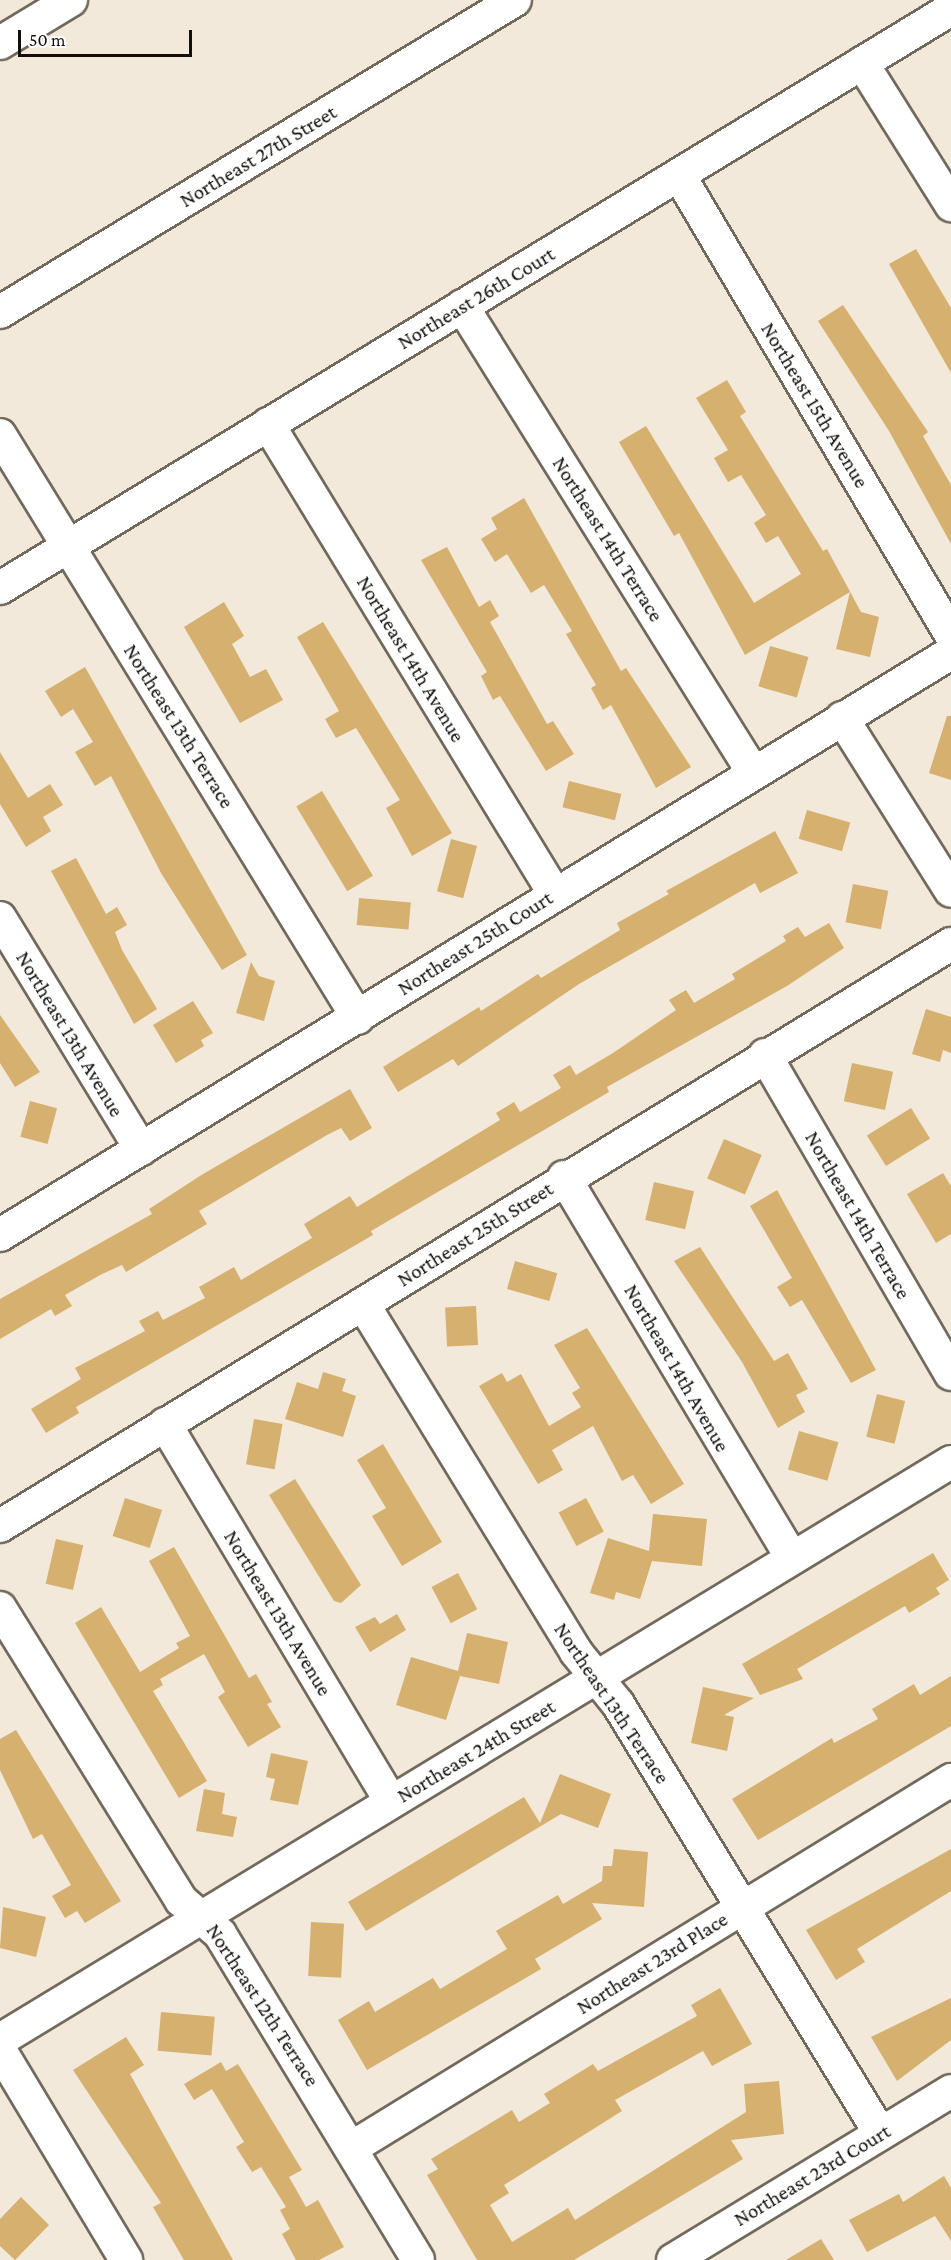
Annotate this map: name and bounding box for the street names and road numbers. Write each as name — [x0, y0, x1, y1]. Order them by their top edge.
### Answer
street label: Northeast 27th Street — [175, 99, 341, 213]
street label: Northeast 26th Court — [393, 241, 559, 355]
street label: Northeast 15th Avenue — [756, 318, 874, 492]
street label: Northeast 14th Terrace — [547, 452, 669, 626]
street label: Northeast 14th Avenue — [351, 571, 471, 747]
street label: Northeast 13th Terrace — [118, 639, 240, 813]
street label: Northeast 25th Court — [393, 885, 557, 1001]
street label: Northeast 13th Avenue — [11, 947, 129, 1121]
street label: Northeast 14th Terrace — [800, 1127, 916, 1303]
street label: Northeast 25th Street — [392, 1176, 558, 1292]
street label: Northeast 14th Avenue — [619, 1280, 735, 1456]
street label: Northeast 13th Avenue — [219, 1526, 337, 1700]
street label: Northeast 13th Terrace — [549, 1618, 675, 1788]
street label: Northeast 24th Street — [392, 1694, 560, 1808]
street label: Northeast 23rd Place — [572, 1906, 732, 2020]
street label: Northeast 12th Terrace — [201, 1919, 325, 2091]
street label: Northeast 23rd Court — [729, 2118, 895, 2232]

